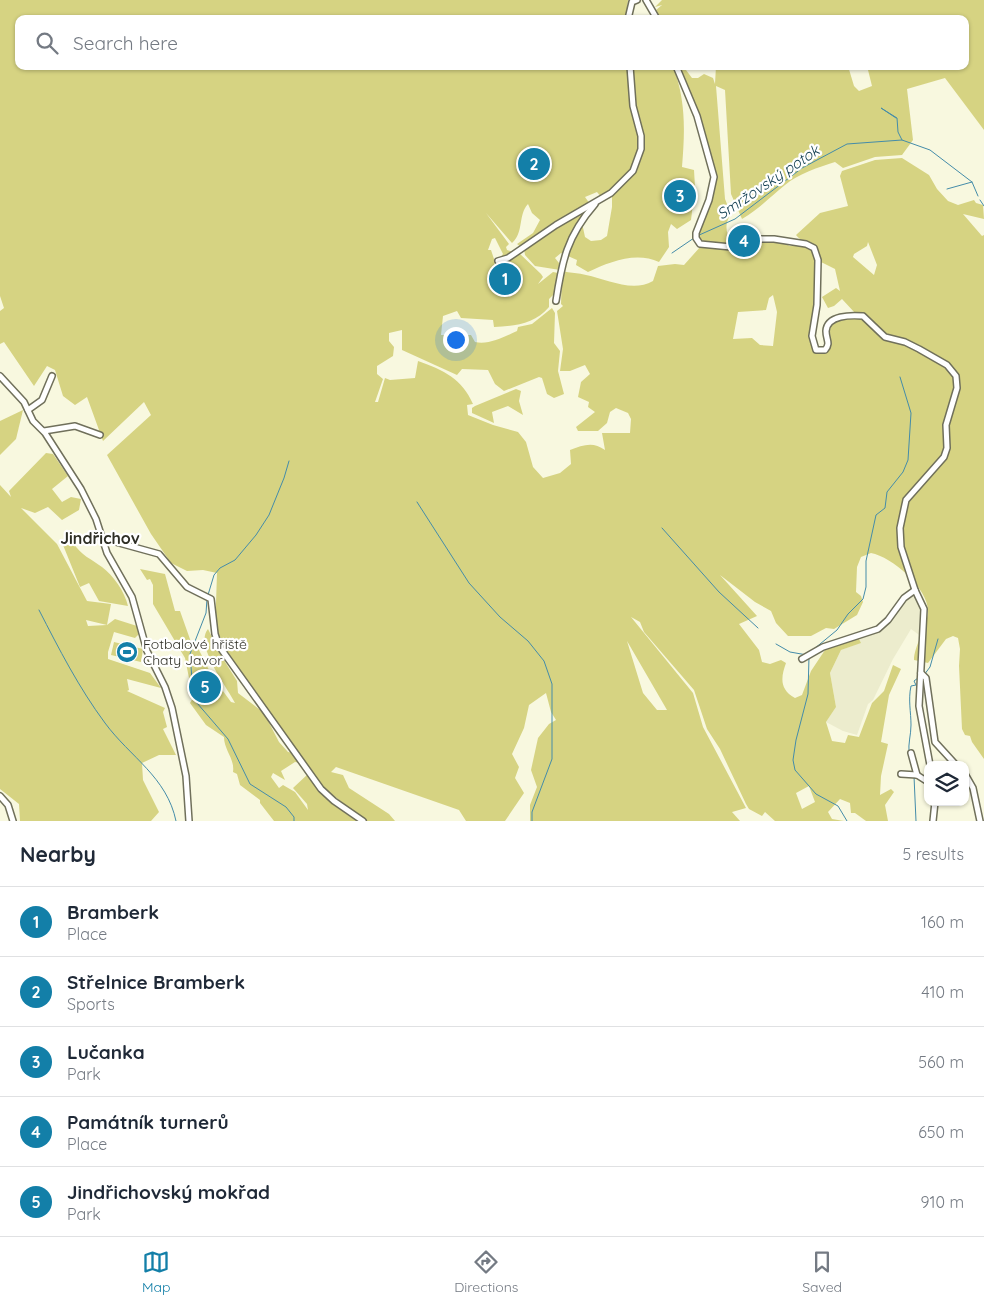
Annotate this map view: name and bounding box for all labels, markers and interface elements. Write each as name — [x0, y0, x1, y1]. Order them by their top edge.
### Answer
search box — [15, 15, 969, 70]
icon: search — [33, 29, 61, 57]
text: Search here — [73, 31, 178, 55]
water label: Smržovský potok — [713, 140, 825, 223]
pin: 2 — [518, 145, 550, 183]
pin: 3 — [664, 177, 696, 215]
pin: 4 — [728, 222, 760, 260]
pin: 1 — [489, 260, 521, 298]
your location — [443, 327, 469, 353]
district label: Jindřichov — [60, 528, 140, 548]
place label: Fotbalové hřiště Chaty Javor — [143, 635, 247, 669]
sports icon: Fotbalové hřiště Chaty Javor — [115, 640, 139, 664]
pin: 5 — [189, 668, 221, 706]
map controls — [924, 761, 969, 806]
button: layers — [924, 761, 969, 806]
text: Nearby — [20, 841, 96, 867]
text: 5 results — [903, 844, 964, 864]
text: Bramberk — [67, 900, 159, 924]
text: 1 — [33, 912, 39, 932]
text: 160 m — [921, 912, 964, 932]
text: Place — [67, 924, 107, 944]
text: Střelnice Bramberk — [67, 970, 245, 994]
text: 2 — [31, 982, 41, 1002]
text: 410 m — [921, 982, 964, 1002]
text: Sports — [67, 994, 115, 1014]
text: Lučanka — [67, 1040, 145, 1064]
text: 3 — [32, 1052, 40, 1072]
text: 560 m — [918, 1052, 964, 1072]
text: Park — [67, 1064, 101, 1084]
text: Památník turnerů — [67, 1110, 229, 1134]
text: 4 — [31, 1122, 41, 1142]
text: 650 m — [918, 1122, 964, 1142]
text: Place — [67, 1134, 107, 1154]
text: Jindřichovský mokřad — [67, 1180, 270, 1204]
text: 5 — [31, 1192, 41, 1212]
text: 910 m — [921, 1192, 964, 1212]
text: Park — [67, 1204, 101, 1224]
tab: Map — [142, 1248, 170, 1296]
tab: Directions — [454, 1248, 518, 1296]
tab: Saved — [802, 1248, 842, 1296]

